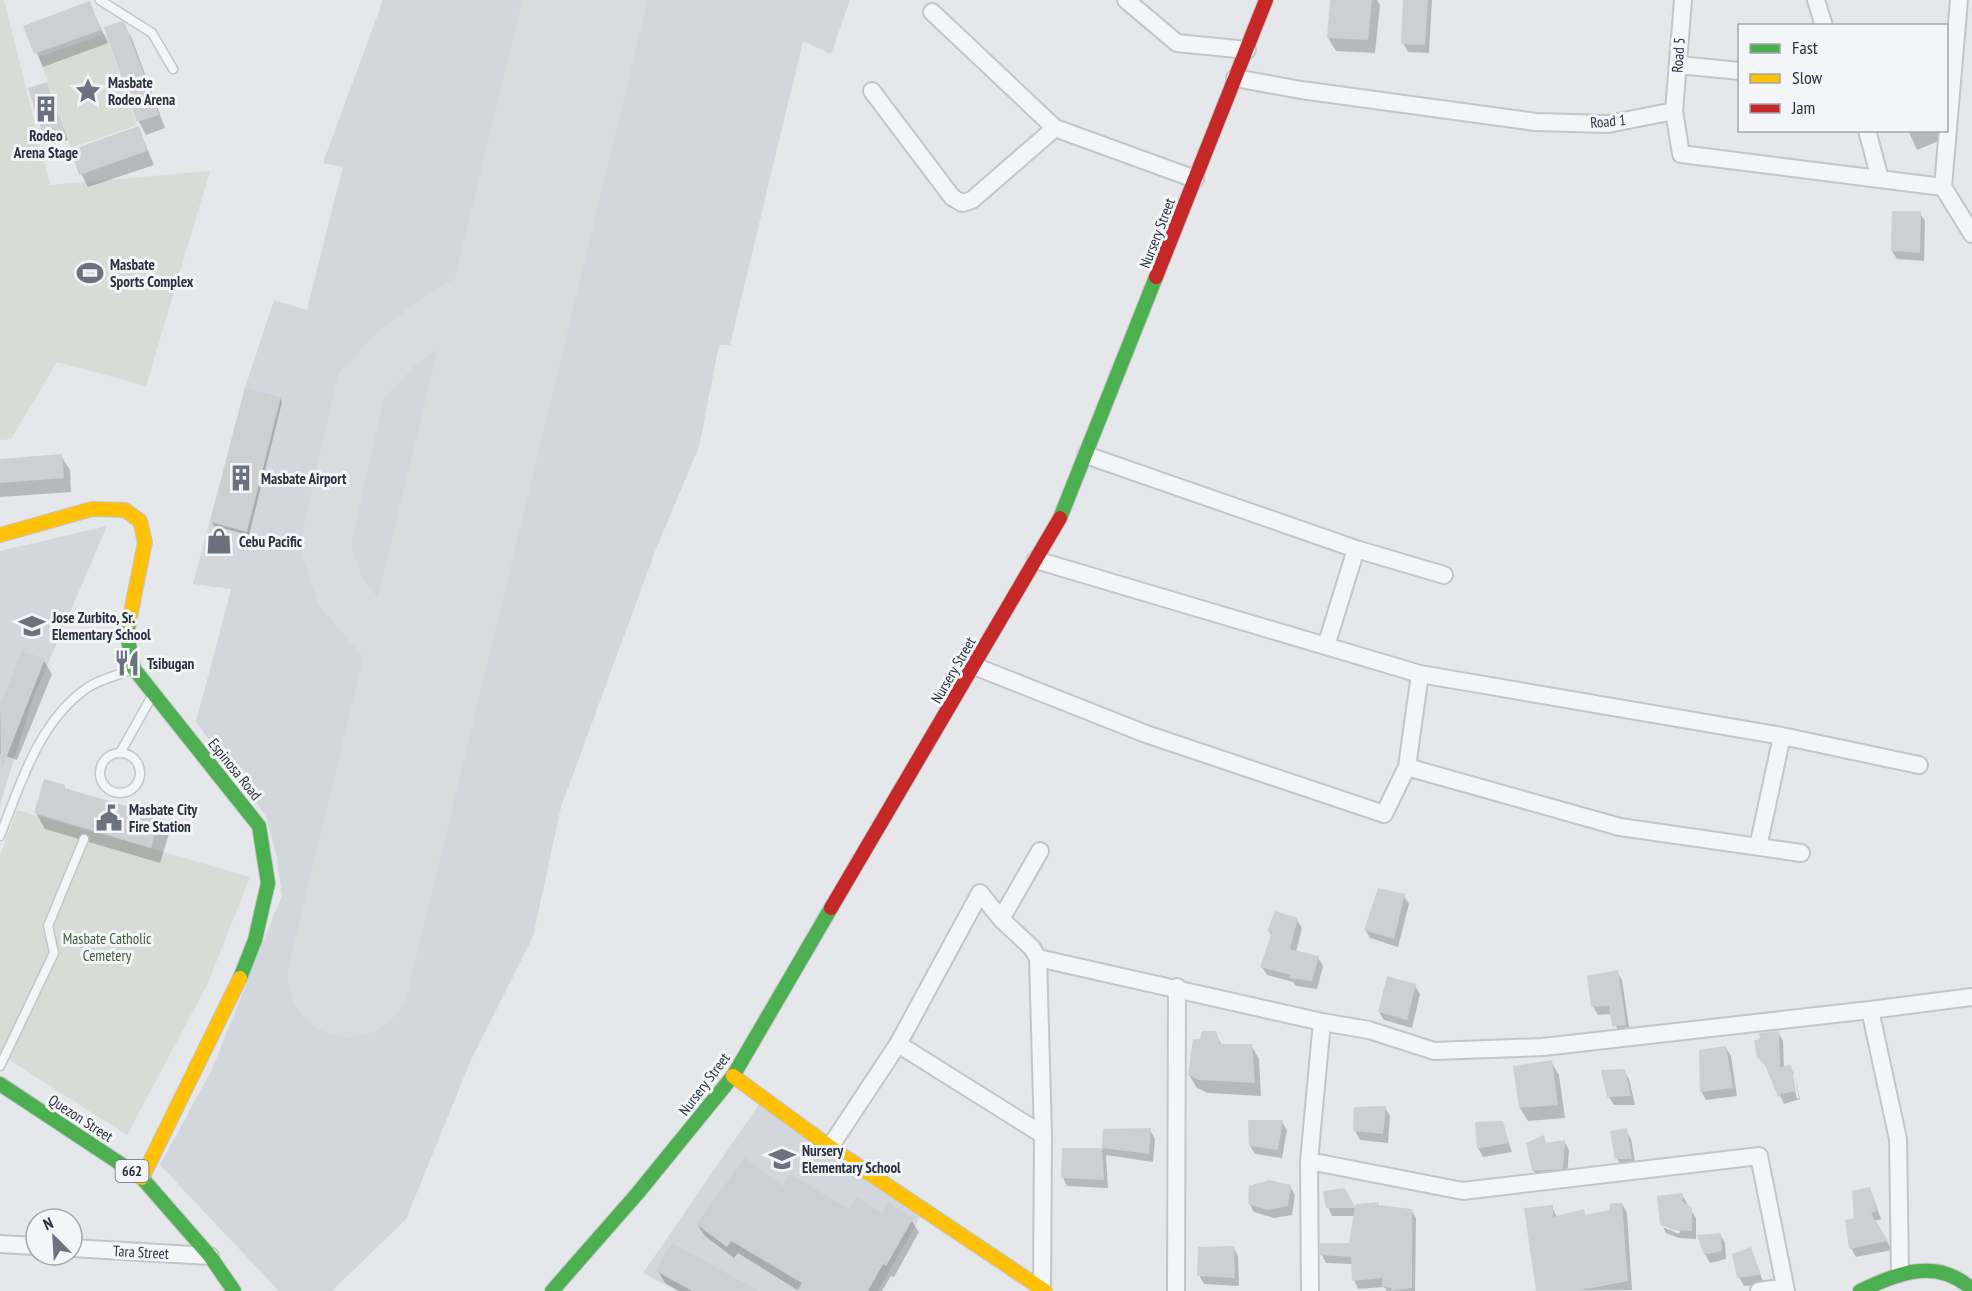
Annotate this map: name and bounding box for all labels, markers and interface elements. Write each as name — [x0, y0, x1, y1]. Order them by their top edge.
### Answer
legend — [1738, 24, 1948, 132]
text: Fast — [1792, 36, 1818, 59]
street label: Road 5 — [1667, 37, 1689, 73]
text: Slow — [1792, 66, 1823, 89]
place label: Masbate Rodeo Arena — [108, 73, 175, 109]
place icon: Masbate Rodeo Arena — [73, 76, 103, 106]
building icon: Rodeo Arena Stage — [31, 94, 61, 124]
text: Jam — [1791, 96, 1815, 119]
street label: Road 1 — [1589, 110, 1627, 132]
place label: Rodeo Arena Stage — [13, 126, 78, 162]
street label: Nursery Street — [1135, 195, 1179, 271]
place label: Masbate Sports Complex — [110, 255, 194, 291]
sports icon: Masbate Sports Complex — [75, 258, 105, 288]
building icon: Masbate Airport — [226, 463, 256, 493]
place label: Masbate Airport — [261, 469, 347, 488]
shop icon: Cebu Pacific — [204, 526, 234, 556]
place label: Cebu Pacific — [239, 532, 303, 551]
place label: Jose Zurbito, Sr. Elementary School — [51, 608, 151, 644]
school or university icon: Jose Zurbito, Sr. Elementary School — [17, 611, 47, 641]
street label: Nursery Street — [926, 633, 980, 707]
restaurant icon: Tsibugan — [112, 648, 142, 678]
place label: Tsibugan — [147, 654, 195, 673]
street label: Espinosa Road — [204, 734, 266, 804]
place label: Masbate City Fire Station — [129, 800, 198, 836]
public building icon: Masbate City Fire Station — [94, 803, 124, 833]
park label: Masbate Catholic Cemetery — [63, 929, 152, 965]
street label: Nursery Street — [674, 1049, 734, 1119]
street label: Quezon Street — [45, 1090, 117, 1146]
place label: Nursery Elementary School — [802, 1141, 901, 1177]
school or university icon: Nursery Elementary School — [767, 1144, 797, 1174]
road number: 662 — [116, 1160, 148, 1182]
north arrow — [24, 1207, 84, 1267]
text: N — [40, 1212, 56, 1234]
street label: Tara Street — [113, 1241, 169, 1263]

